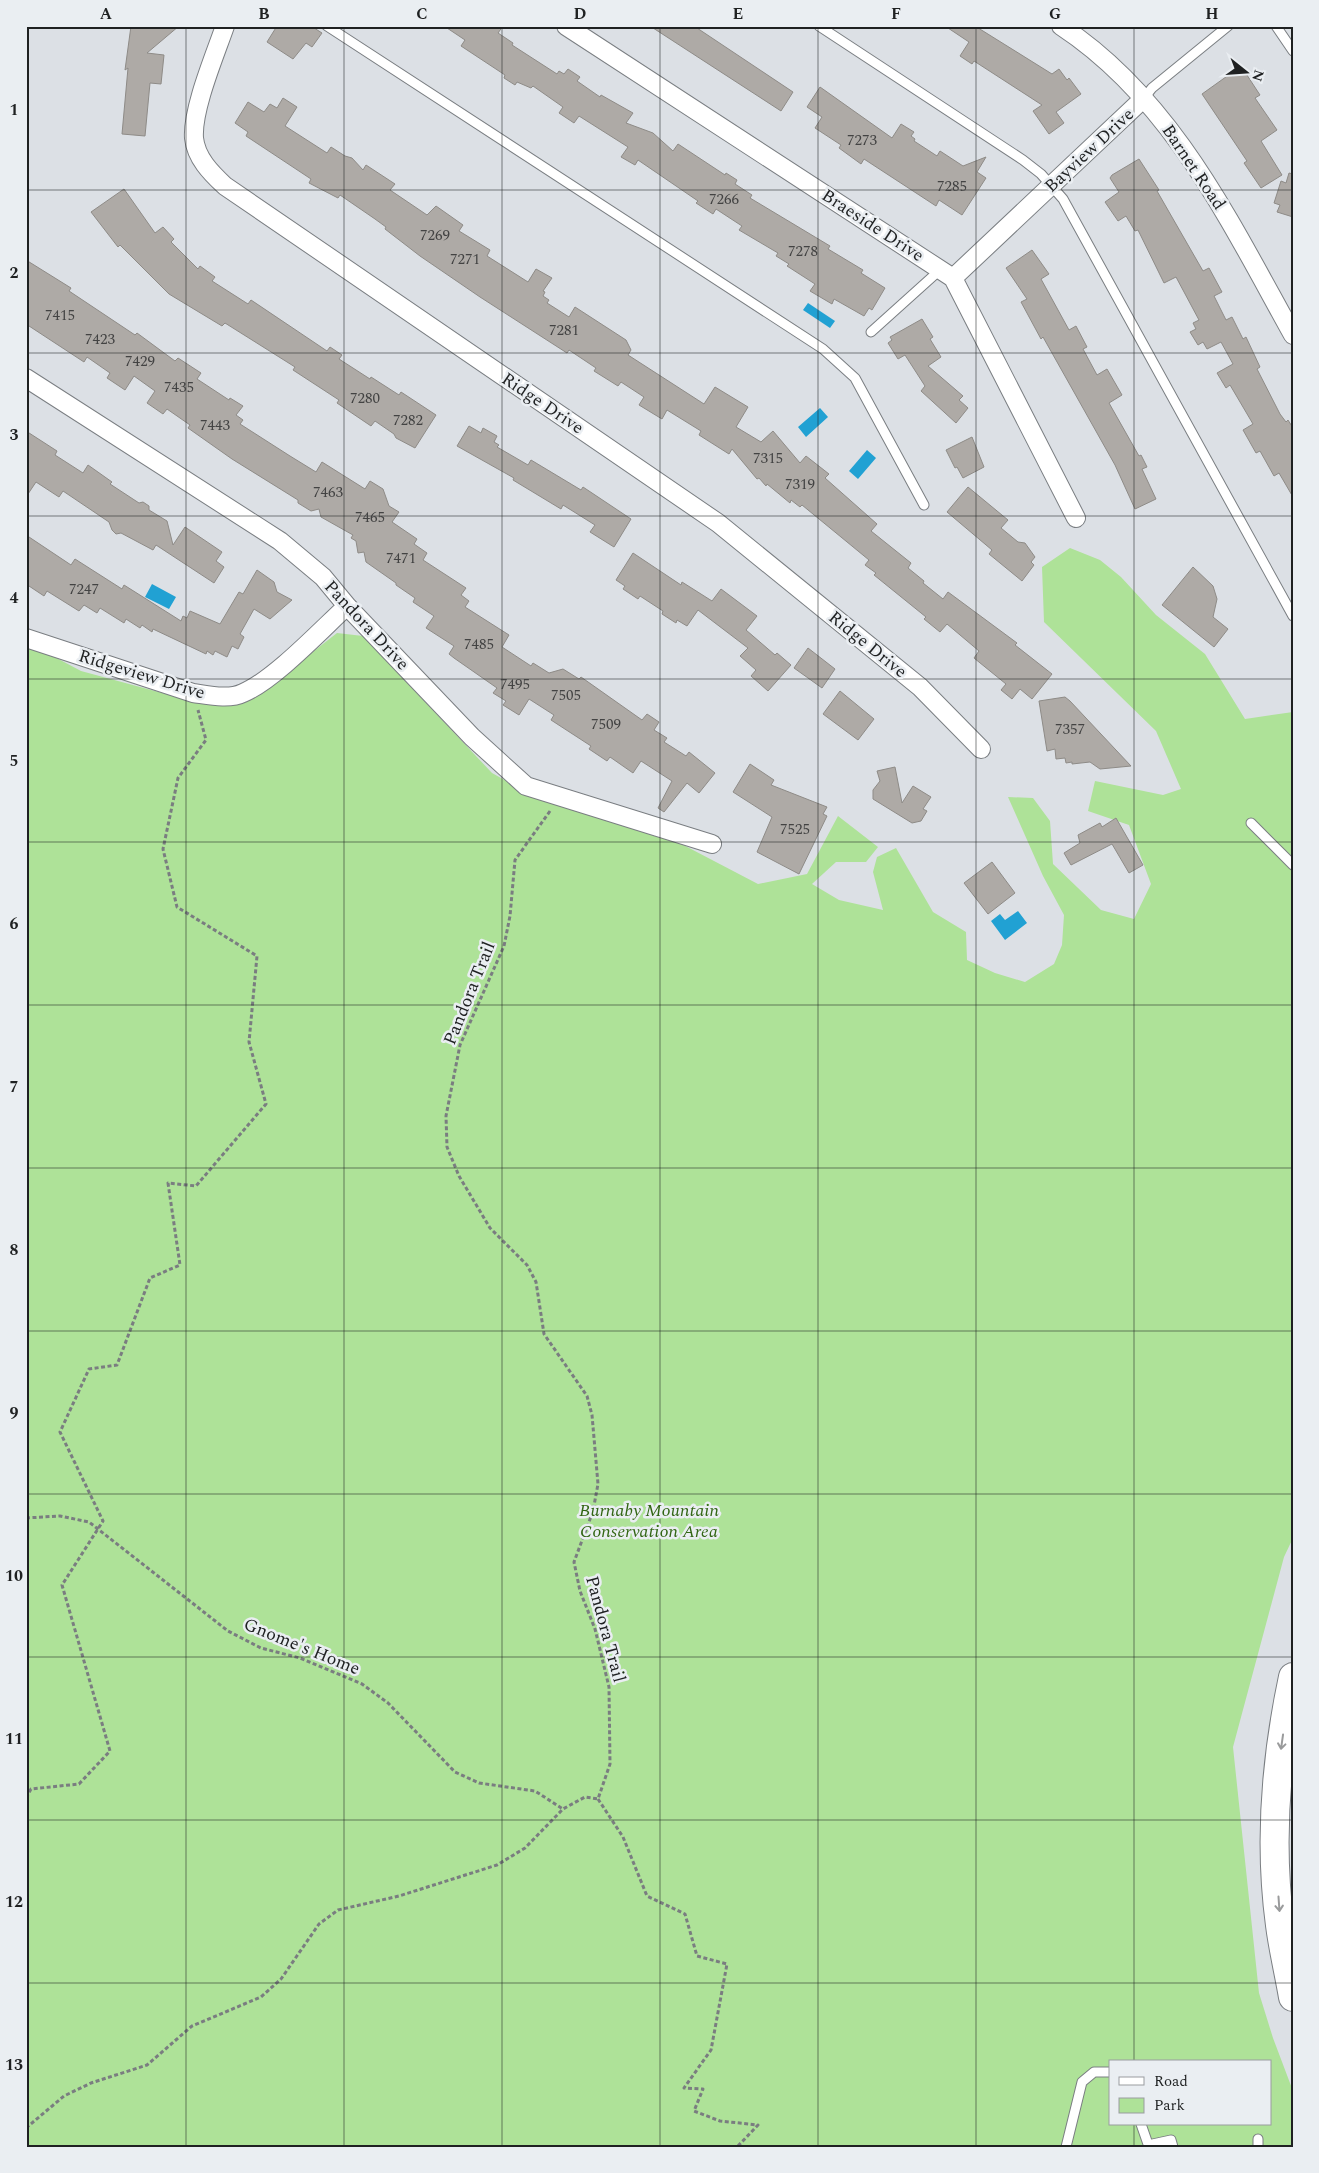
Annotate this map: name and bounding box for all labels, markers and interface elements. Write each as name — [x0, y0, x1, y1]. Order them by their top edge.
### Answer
text: A — [100, 2, 113, 26]
text: B — [258, 2, 270, 26]
text: C — [416, 2, 428, 26]
text: D — [574, 2, 587, 26]
text: E — [733, 2, 743, 26]
text: F — [891, 2, 901, 26]
text: G — [1049, 2, 1061, 26]
text: H — [1205, 2, 1219, 26]
north arrow — [1222, 48, 1272, 98]
text: N — [1246, 67, 1270, 84]
text: 1 — [10, 98, 18, 122]
street label: Bayview Drive — [1038, 102, 1140, 199]
street label: Barnet Road — [1155, 119, 1232, 216]
house number: 7273 — [847, 129, 877, 152]
house number: 7285 — [937, 175, 967, 198]
street label: Braeside Drive — [816, 182, 929, 269]
house number: 7266 — [709, 188, 739, 211]
house number: 7269 — [420, 224, 450, 247]
house number: 7278 — [788, 240, 818, 263]
house number: 7271 — [450, 248, 480, 271]
text: 2 — [10, 261, 19, 285]
house number: 7415 — [45, 304, 75, 327]
house number: 7281 — [549, 319, 579, 342]
house number: 7423 — [85, 328, 115, 351]
house number: 7429 — [125, 350, 155, 373]
street label: Ridge Drive — [496, 366, 589, 441]
house number: 7435 — [164, 376, 194, 399]
house number: 7280 — [350, 387, 380, 410]
house number: 7282 — [393, 409, 423, 432]
house number: 7443 — [200, 414, 230, 437]
text: 3 — [10, 423, 19, 447]
house number: 7315 — [753, 447, 783, 470]
house number: 7319 — [785, 473, 815, 496]
house number: 7463 — [313, 481, 343, 504]
house number: 7465 — [355, 506, 385, 529]
house number: 7471 — [386, 547, 416, 570]
street label: Pandora Drive — [318, 574, 416, 677]
house number: 7247 — [69, 578, 99, 601]
text: 4 — [10, 586, 19, 610]
street label: Ridge Drive — [822, 604, 913, 685]
house number: 7485 — [464, 633, 494, 656]
street label: Ridgeview Drive — [75, 642, 208, 707]
house number: 7495 — [500, 673, 530, 696]
house number: 7505 — [551, 684, 581, 707]
house number: 7509 — [591, 713, 621, 736]
house number: 7357 — [1055, 718, 1085, 741]
text: 5 — [10, 749, 18, 773]
house number: 7525 — [780, 818, 810, 841]
text: 6 — [10, 912, 19, 936]
street label: Pandora Trail — [436, 937, 502, 1049]
text: 7 — [10, 1075, 19, 1099]
text: 8 — [10, 1238, 19, 1262]
text: 9 — [10, 1401, 19, 1425]
park label: Burnaby Mountain Conservation Area — [579, 1497, 719, 1545]
text: 10 — [5, 1564, 23, 1588]
street label: Pandora Trail — [578, 1573, 633, 1685]
street label: Gnome's Home — [240, 1611, 364, 1682]
text: 11 — [5, 1727, 23, 1751]
one-way arrow — [1277, 1734, 1287, 1750]
text: 12 — [5, 1890, 23, 1914]
one-way arrow — [1274, 1896, 1283, 1912]
text: 13 — [5, 2053, 23, 2077]
legend — [1109, 2060, 1272, 2126]
text: Road — [1154, 2070, 1188, 2093]
text: Park — [1154, 2094, 1185, 2117]

